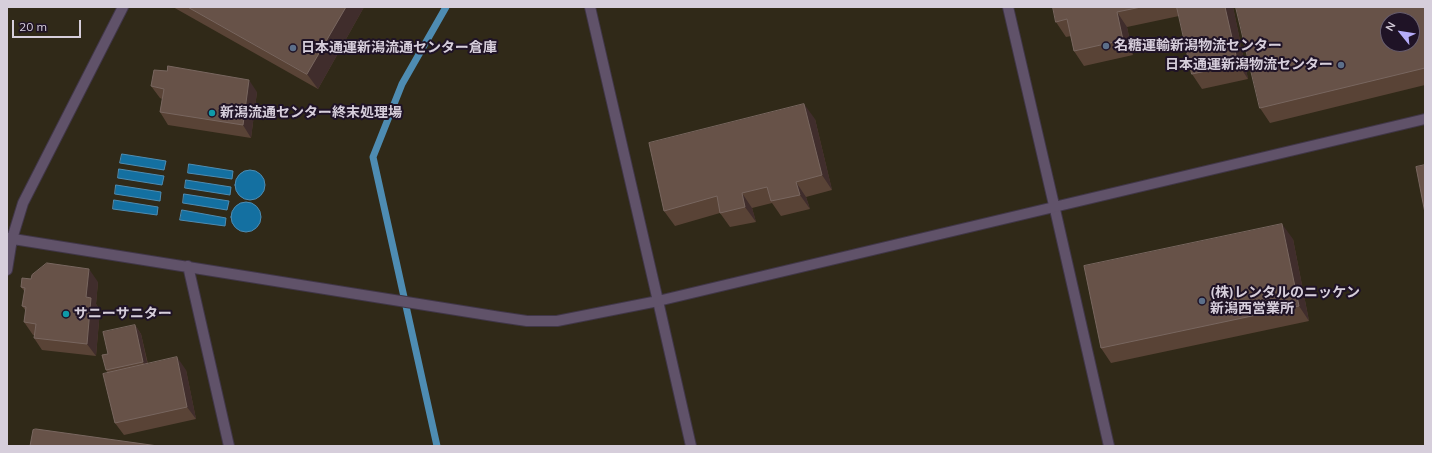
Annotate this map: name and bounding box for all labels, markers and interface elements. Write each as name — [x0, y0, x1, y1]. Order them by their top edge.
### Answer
scale bar — [14, 12, 83, 38]
north arrow — [1380, 12, 1420, 52]
text: 20 m — [19, 19, 47, 34]
text: N — [1382, 19, 1399, 34]
place label: 名糖運輸新潟物流センター — [1114, 38, 1282, 54]
place label: 日本通運新潟流通センター倉庫 — [301, 40, 497, 56]
marker: 名糖運輸新潟物流センター — [1101, 41, 1111, 51]
marker: 日本通運新潟流通センター倉庫 — [288, 43, 298, 53]
place label: 日本通運新潟物流センター — [1165, 57, 1333, 73]
marker: 日本通運新潟物流センター — [1336, 60, 1346, 70]
place label: 新潟流通センター終末処理場 — [220, 105, 402, 121]
marker: 新潟流通センター終末処理場 — [207, 108, 217, 118]
place label: (株)レンタルのニッケン 新潟西営業所 — [1210, 285, 1360, 318]
marker: (株)レンタルのニッケン 新潟西営業所 — [1197, 296, 1207, 306]
place label: サニーサニター — [74, 306, 172, 322]
marker: サニーサニター — [61, 309, 71, 319]

